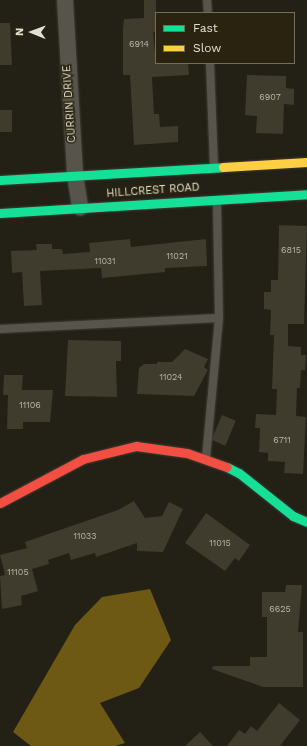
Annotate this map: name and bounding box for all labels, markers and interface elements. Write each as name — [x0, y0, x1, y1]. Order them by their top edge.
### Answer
north arrow — [12, 12, 52, 52]
legend — [155, 12, 295, 64]
text: Fast — [193, 21, 218, 35]
text: N — [13, 28, 26, 36]
house number: 6914 — [129, 39, 149, 49]
text: Slow — [193, 41, 221, 55]
street label: CURRIN DRIVE — [61, 65, 79, 143]
house number: 6907 — [259, 92, 281, 102]
street label: HILLCREST ROAD — [106, 181, 200, 201]
house number: 6815 — [281, 245, 301, 255]
house number: 11021 — [166, 251, 188, 261]
house number: 11031 — [94, 256, 116, 266]
house number: 11024 — [159, 372, 183, 382]
house number: 11106 — [19, 400, 41, 410]
house number: 6711 — [273, 435, 291, 445]
house number: 11033 — [74, 531, 96, 541]
house number: 11015 — [209, 538, 231, 548]
house number: 11105 — [7, 567, 29, 577]
house number: 6625 — [269, 604, 291, 614]

